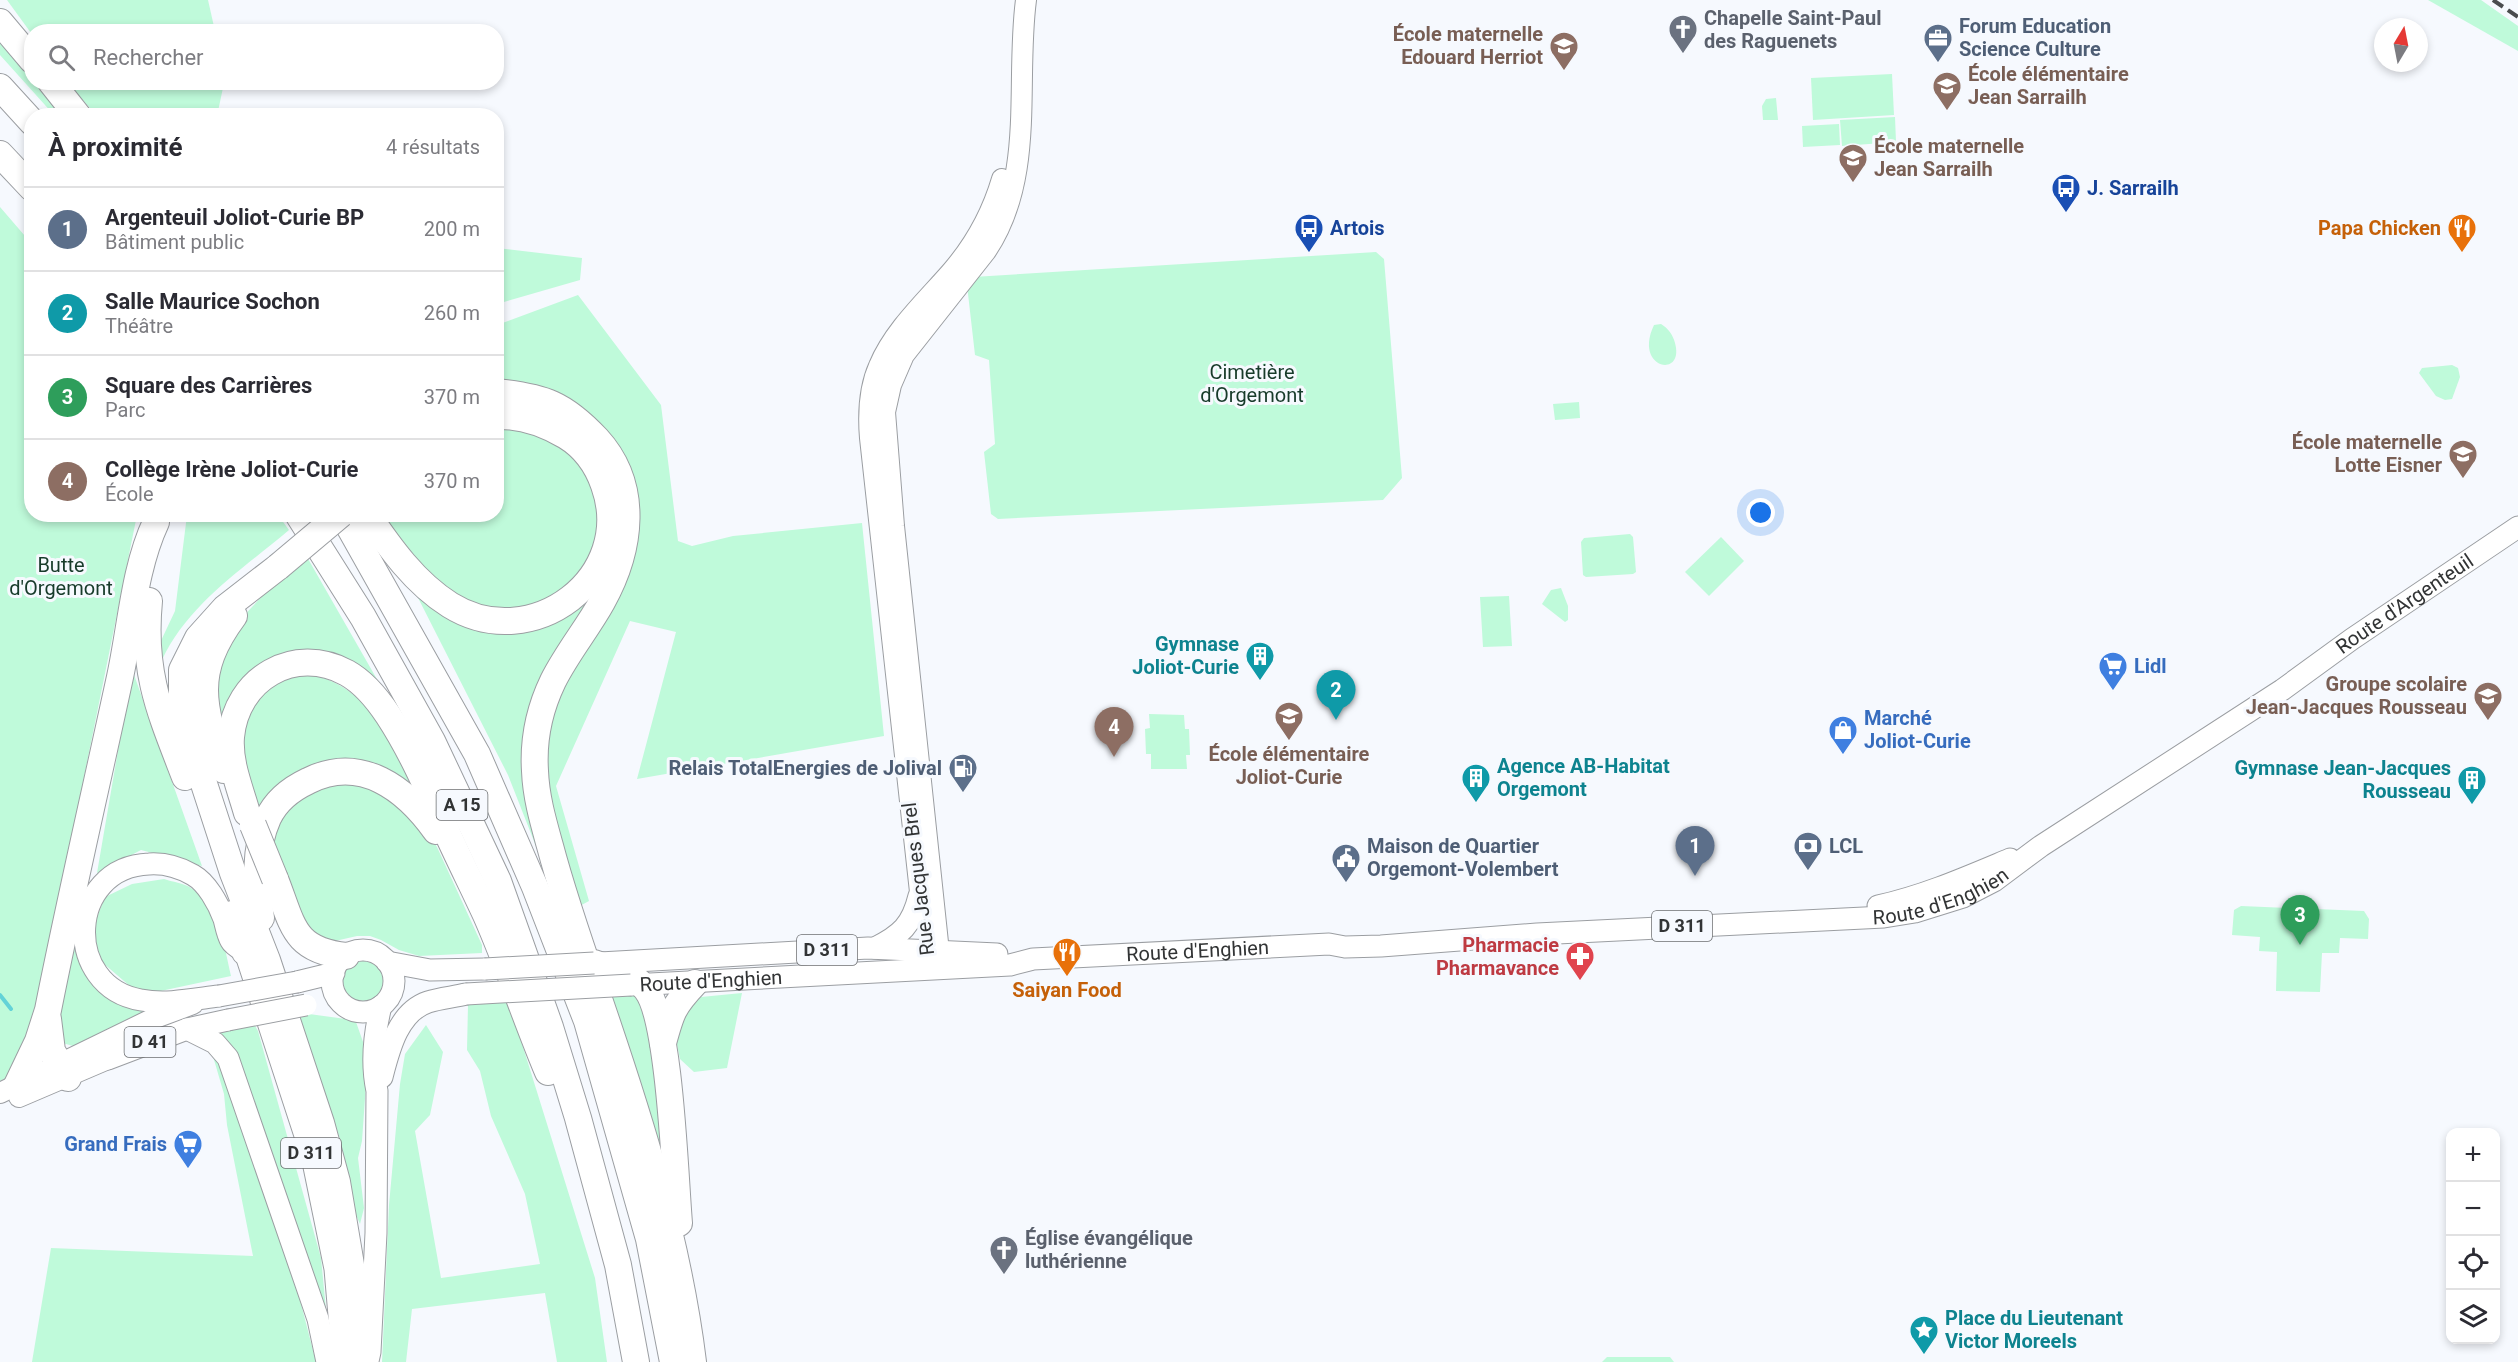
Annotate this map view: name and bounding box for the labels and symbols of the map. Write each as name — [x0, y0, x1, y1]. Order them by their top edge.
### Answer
place label: Chapelle Saint-Paul des Raguenets — [1704, 6, 1882, 53]
church icon: Chapelle Saint-Paul des Raguenets — [1667, 13, 1699, 55]
place label: Forum Education Science Culture — [1959, 14, 2111, 61]
north arrow — [2374, 18, 2428, 72]
place label: École maternelle Edouard Herriot — [1393, 22, 1543, 69]
office icon: Forum Education Science Culture — [1922, 22, 1954, 64]
school or university icon: École maternelle Edouard Herriot — [1548, 30, 1580, 72]
place label: École élémentaire Jean Sarrailh — [1968, 62, 2129, 109]
school or university icon: École élémentaire Jean Sarrailh — [1931, 70, 1963, 112]
place label: École maternelle Jean Sarrailh — [1874, 134, 2024, 181]
school or university icon: École maternelle Jean Sarrailh — [1837, 142, 1869, 184]
bus stop icon: J. Sarrailh — [2050, 172, 2082, 214]
place label: J. Sarrailh — [2087, 176, 2179, 200]
bus stop icon: Artois — [1293, 212, 1325, 254]
restaurant icon: Papa Chicken — [2446, 212, 2478, 254]
place label: Artois — [1330, 216, 1385, 240]
place label: Papa Chicken — [2318, 216, 2441, 240]
park label: Cimetière d'Orgemont — [1200, 360, 1304, 407]
place label: École maternelle Lotte Eisner — [2292, 430, 2443, 477]
school or university icon: École maternelle Lotte Eisner — [2447, 438, 2479, 480]
your location — [1746, 498, 1775, 527]
street label: Route d'Argenteuil — [2331, 549, 2478, 659]
park label: Butte d'Orgemont — [9, 553, 113, 600]
place label: Gymnase Joliot-Curie — [1132, 632, 1239, 679]
building icon: Gymnase Joliot-Curie — [1244, 640, 1276, 682]
supermarket icon: Lidl — [2097, 650, 2129, 692]
place label: Lidl — [2134, 654, 2167, 678]
pin: 2 — [1316, 670, 1356, 720]
place label: Groupe scolaire Jean-Jacques Rousseau — [2246, 672, 2467, 719]
school or university icon: Groupe scolaire Jean-Jacques Rousseau — [2472, 680, 2504, 722]
school or university icon: École élémentaire Joliot-Curie — [1273, 700, 1305, 742]
place label: Marché Joliot-Curie — [1864, 706, 1971, 753]
pin: 4 — [1094, 708, 1134, 757]
shop icon: Marché Joliot-Curie — [1827, 714, 1859, 756]
place label: École élémentaire Joliot-Curie — [1209, 742, 1370, 789]
fuel station icon: Relais TotalEnergies de Jolival — [947, 752, 979, 794]
place label: Agence AB-Habitat Orgemont — [1497, 754, 1670, 801]
place label: Relais TotalEnergies de Jolival — [668, 756, 942, 780]
place label: Gymnase Jean-Jacques Rousseau — [2234, 756, 2451, 803]
building icon: Agence AB-Habitat Orgemont — [1460, 762, 1492, 804]
building icon: Gymnase Jean-Jacques Rousseau — [2456, 764, 2488, 806]
road number: A 15 — [436, 790, 488, 820]
street label: Rue Jacques Brel — [897, 801, 939, 957]
pin: 1 — [1676, 826, 1714, 876]
bank icon: LCL — [1792, 830, 1824, 872]
place label: Maison de Quartier Orgemont-Volembert — [1367, 834, 1559, 881]
place label: LCL — [1829, 834, 1863, 858]
public building icon: Maison de Quartier Orgemont-Volembert — [1330, 842, 1362, 884]
street label: Route d'Enghien — [1872, 862, 2013, 930]
pin: 3 — [2280, 896, 2320, 945]
road number: D 311 — [1652, 911, 1712, 941]
place label: Pharmacie Pharmavance — [1436, 933, 1559, 980]
road number: D 311 — [797, 935, 857, 965]
street label: Route d'Enghien — [1126, 935, 1269, 966]
restaurant icon: Saiyan Food — [1051, 936, 1083, 978]
pharmacy icon: Pharmacie Pharmavance — [1564, 940, 1596, 982]
street label: Route d'Enghien — [639, 965, 783, 997]
place label: Saiyan Food — [1012, 978, 1122, 1002]
road number: D 41 — [124, 1027, 176, 1057]
supermarket icon: Grand Frais — [172, 1128, 204, 1170]
place label: Grand Frais — [64, 1132, 167, 1156]
road number: D 311 — [281, 1138, 341, 1168]
place label: Église évangélique luthérienne — [1025, 1226, 1193, 1273]
church icon: Église évangélique luthérienne — [988, 1234, 1020, 1276]
place label: Place du Lieutenant Victor Moreels — [1945, 1306, 2123, 1353]
place icon: Place du Lieutenant Victor Moreels — [1908, 1314, 1940, 1356]

